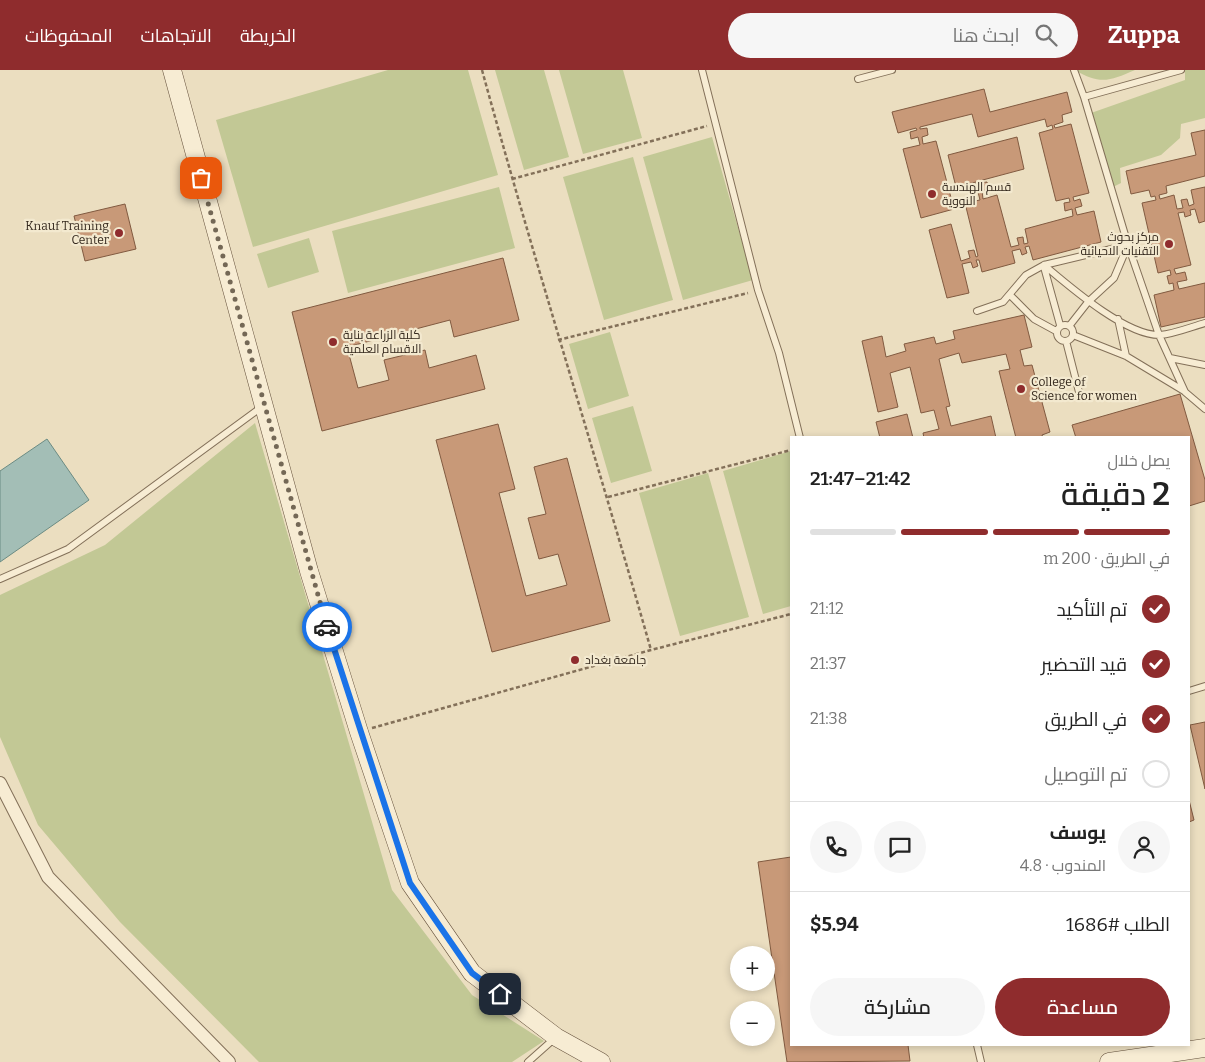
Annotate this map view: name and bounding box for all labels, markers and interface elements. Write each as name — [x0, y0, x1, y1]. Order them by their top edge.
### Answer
search box — [728, 13, 1078, 58]
icon: search — [1032, 21, 1060, 49]
text: Zuppa — [1108, 21, 1180, 49]
text: ابحث هنا — [952, 24, 1020, 47]
text: المحفوظات — [25, 25, 113, 47]
text: الاتجاهات — [141, 25, 212, 47]
text: الخريطة — [240, 25, 296, 47]
pin — [180, 157, 222, 199]
icon: bag — [187, 164, 215, 192]
place label: قسم الهندسة النووية — [942, 180, 1011, 208]
marker: قسم الهندسة النووية — [926, 188, 938, 200]
place label: Knauf Training Center — [25, 219, 110, 247]
marker: Knauf Training Center — [113, 227, 125, 239]
place label: مركز بحوث التقنيات الاحيائية — [1080, 230, 1159, 258]
marker: مركز بحوث التقنيات الاحيائية — [1163, 238, 1175, 250]
place label: كلية الزراعة بناية الاقسام العلمية — [343, 328, 421, 357]
marker: كلية الزراعة بناية الاقسام العلمية — [327, 336, 339, 348]
place label: College of Science for women — [1031, 375, 1138, 403]
marker: College of Science for women — [1015, 383, 1027, 395]
text: يصل خلال — [1107, 451, 1170, 470]
text: 21:42–21:47 — [810, 467, 911, 490]
text: 2 دقيقة — [1061, 475, 1170, 513]
text: في الطريق · 200 m — [1043, 549, 1170, 568]
icon: check — [1142, 595, 1170, 623]
text: تم التأكيد — [1056, 598, 1127, 621]
text: 21:12 — [810, 599, 844, 618]
courier — [302, 602, 352, 652]
icon: car — [313, 613, 341, 641]
icon: check — [1142, 650, 1170, 678]
place label: جامعة بغداد — [585, 653, 646, 667]
text: قيد التحضير — [1041, 653, 1127, 676]
marker: جامعة بغداد — [569, 654, 581, 666]
text: 21:37 — [810, 654, 846, 673]
icon: check — [1142, 705, 1170, 733]
text: في الطريق — [1045, 708, 1127, 731]
text: 21:38 — [810, 709, 847, 728]
text: تم التوصيل — [1044, 763, 1127, 786]
button: phone — [810, 821, 862, 873]
button: chat — [874, 821, 926, 873]
text: يوسف — [1050, 821, 1106, 844]
button: person — [1118, 821, 1170, 873]
text: المندوب · 4.8 — [1020, 856, 1106, 875]
text: $5.94 — [810, 913, 859, 936]
text: الطلب #1686 — [1066, 913, 1170, 936]
map controls — [730, 946, 775, 1046]
button: + — [730, 946, 775, 991]
pin — [479, 973, 521, 1015]
button: مشاركة — [810, 978, 985, 1036]
button: مساعدة — [995, 978, 1170, 1036]
icon: home — [486, 980, 514, 1008]
button: − — [730, 1001, 775, 1046]

